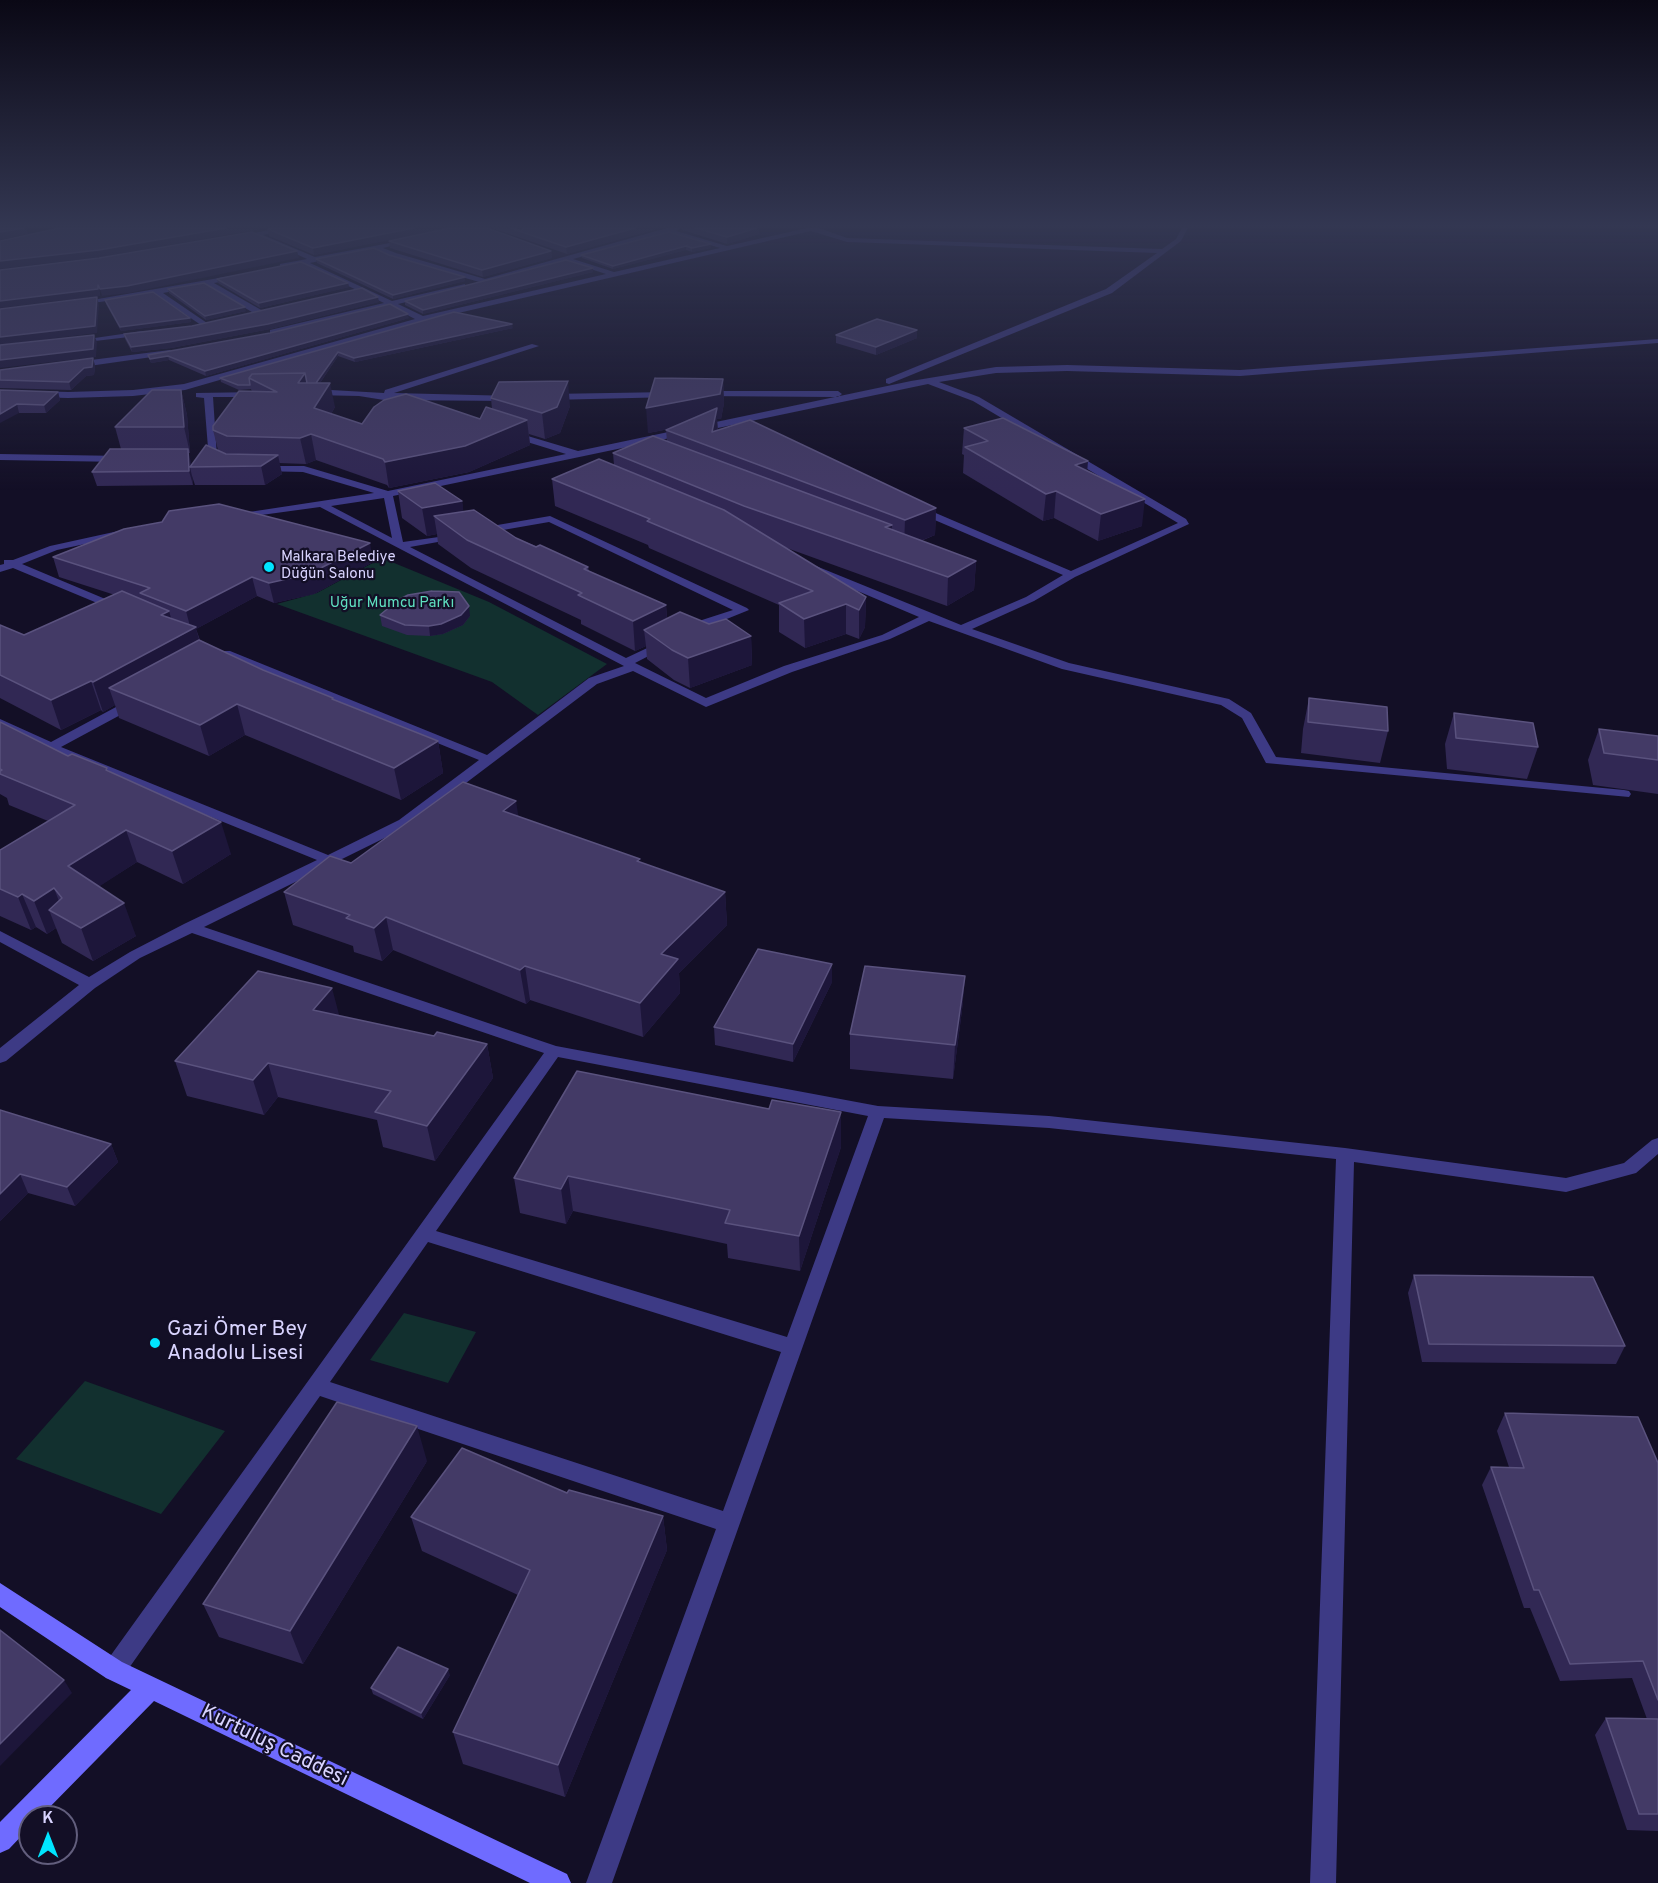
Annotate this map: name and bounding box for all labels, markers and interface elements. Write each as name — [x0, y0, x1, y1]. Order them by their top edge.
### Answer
place label: Malkara Belediye Düğün Salonu — [281, 549, 396, 584]
marker: Malkara Belediye Düğün Salonu — [262, 560, 276, 574]
park label: Uğur Mumcu Parkı — [330, 595, 454, 613]
place label: Gazi Ömer Bey Anadolu Lisesi — [167, 1318, 307, 1368]
marker: Gazi Ömer Bey Anadolu Lisesi — [148, 1336, 162, 1350]
street label: Kurtuluş Caddesi — [196, 1701, 352, 1793]
north arrow — [18, 1805, 78, 1865]
text: K — [42, 1809, 54, 1829]

